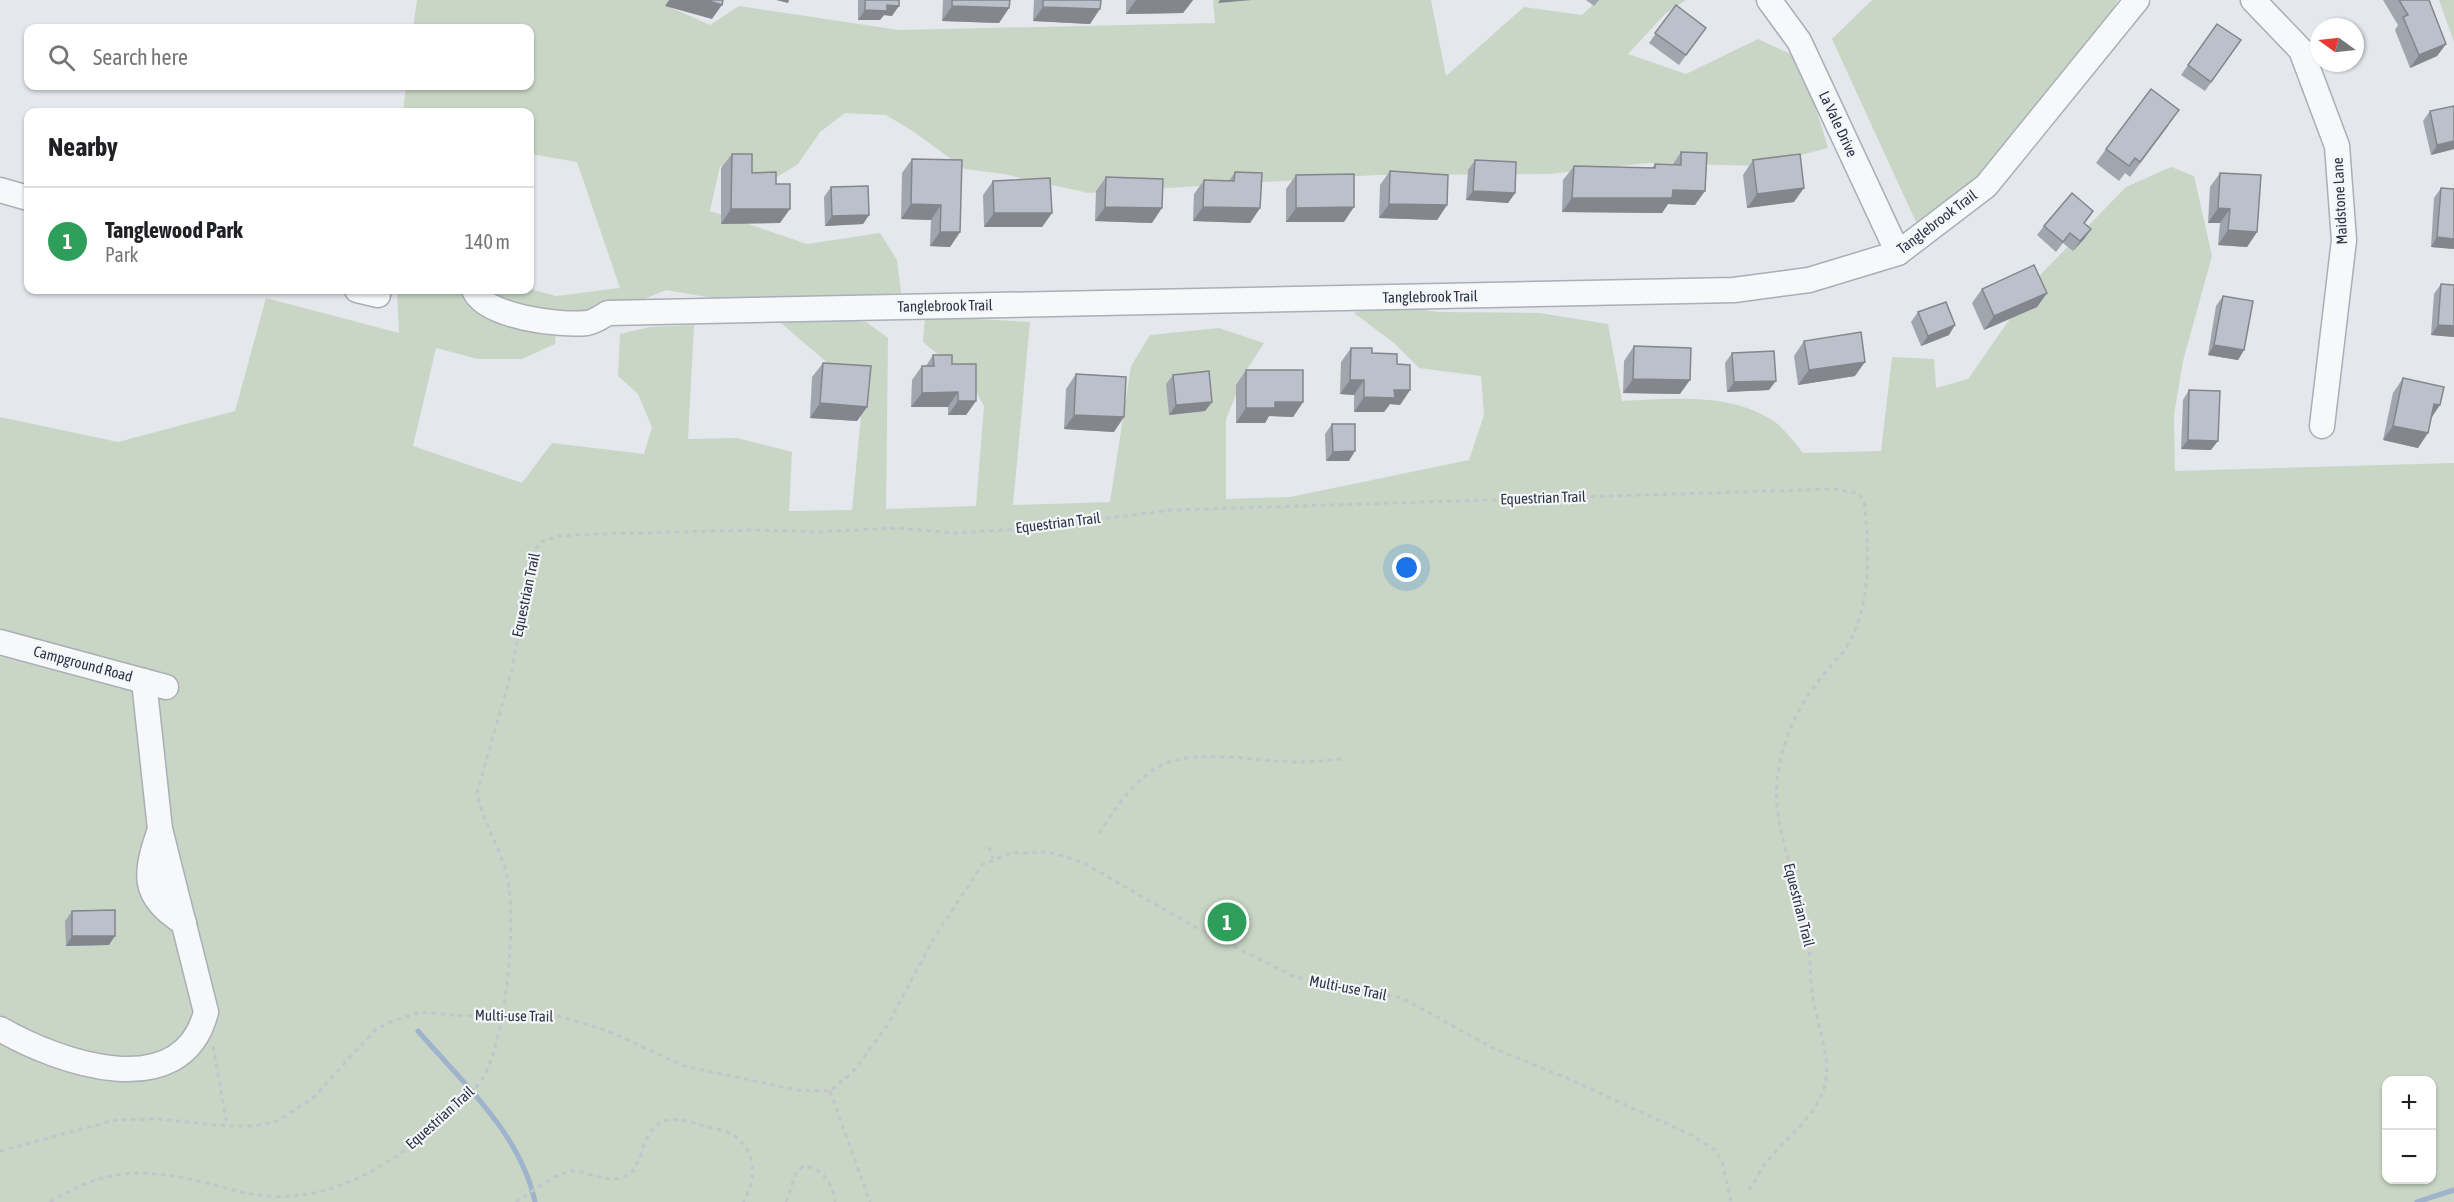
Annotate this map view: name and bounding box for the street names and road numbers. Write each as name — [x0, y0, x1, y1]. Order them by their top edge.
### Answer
street label: La Vale Drive — [1816, 88, 1861, 160]
street label: Maidstone Lane — [2329, 157, 2350, 245]
street label: Tanglebrook Trail — [1893, 186, 1980, 257]
street label: Tanglebrook Trail — [1382, 287, 1478, 306]
street label: Tanglebrook Trail — [897, 296, 993, 315]
street label: Equestrian Trail — [1500, 488, 1586, 507]
street label: Equestrian Trail — [1014, 509, 1101, 536]
street label: Equestrian Trail — [508, 551, 543, 639]
street label: Campground Road — [32, 642, 135, 685]
street label: Equestrian Trail — [1781, 861, 1818, 948]
street label: Multi-use Trail — [1308, 972, 1388, 1003]
street label: Multi-use Trail — [475, 1006, 553, 1025]
street label: Equestrian Trail — [402, 1083, 477, 1153]

